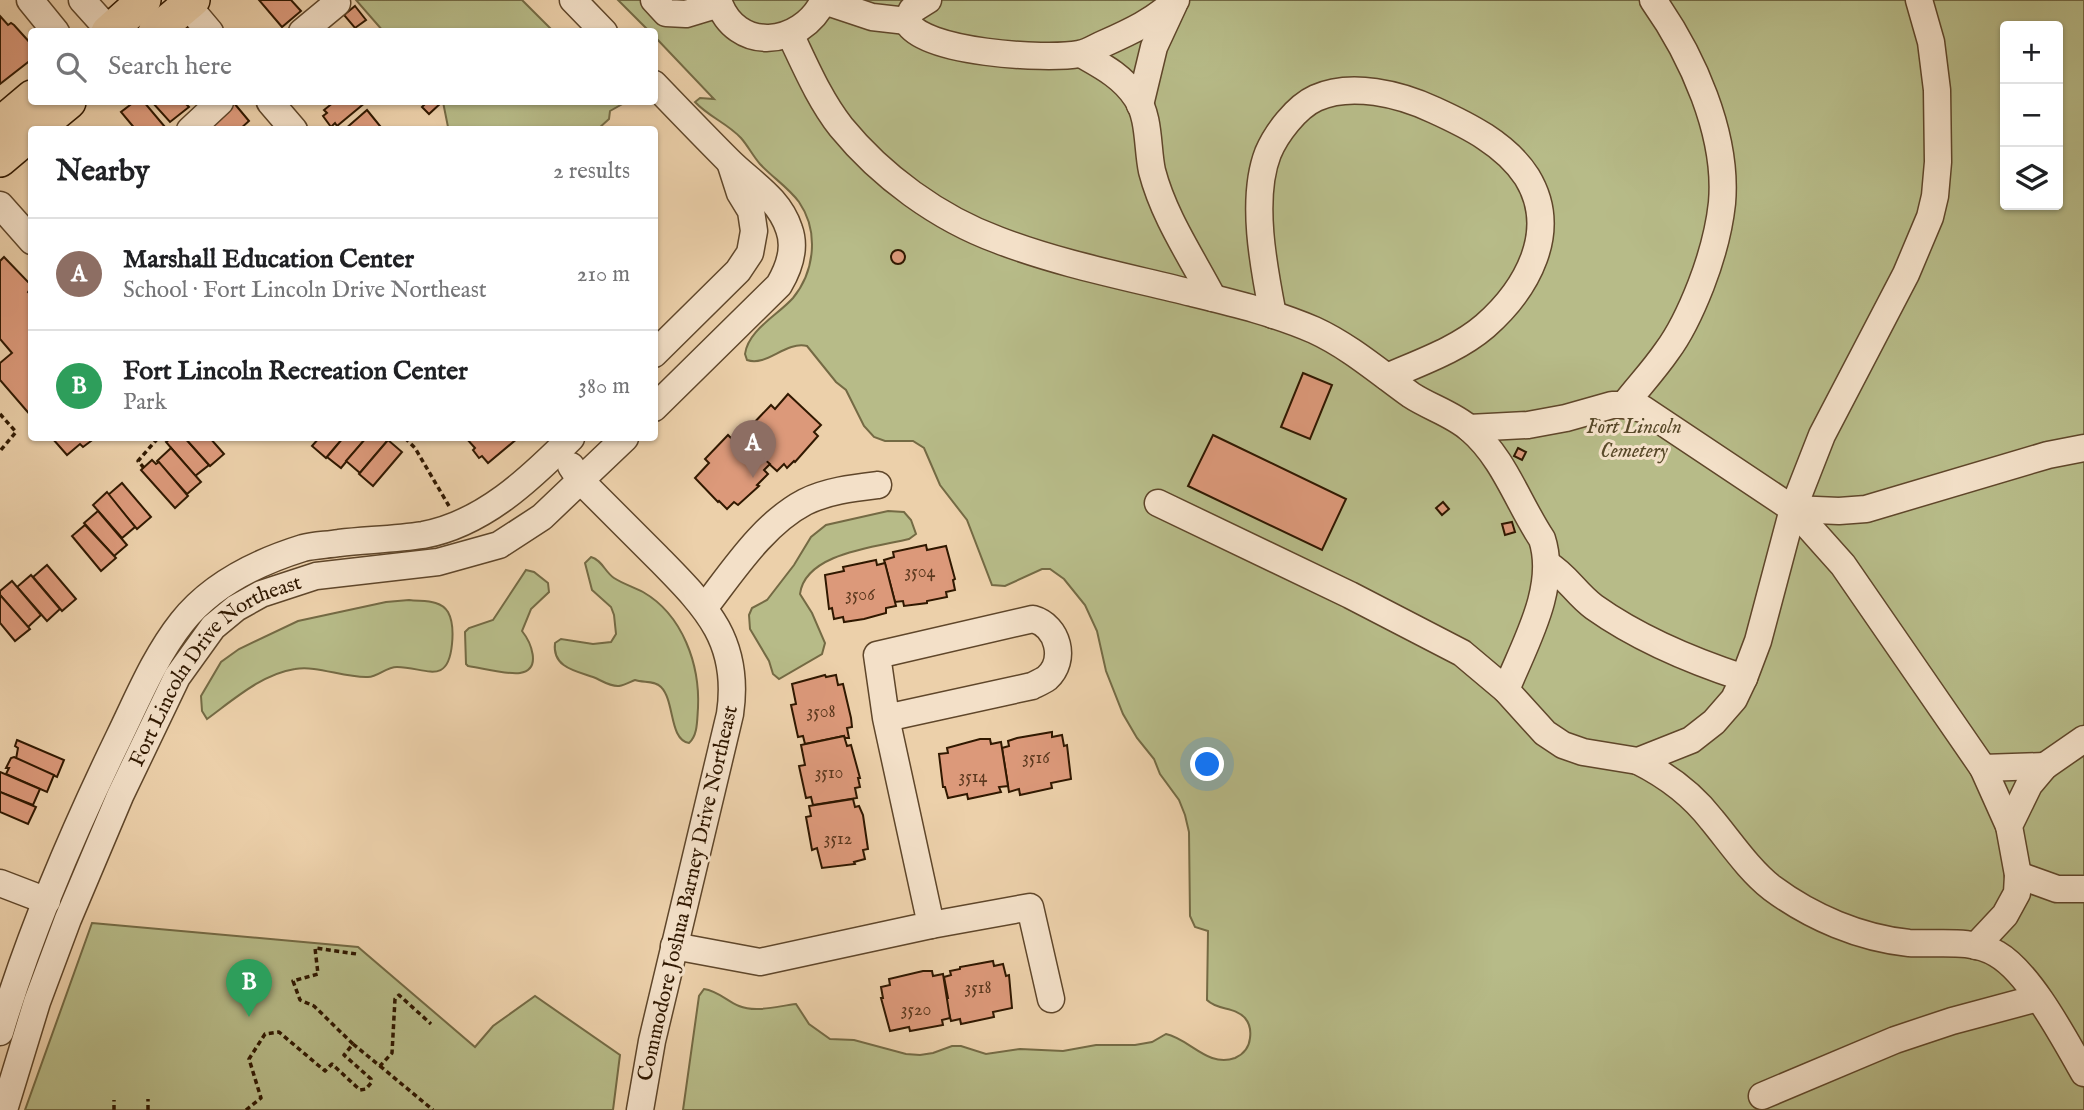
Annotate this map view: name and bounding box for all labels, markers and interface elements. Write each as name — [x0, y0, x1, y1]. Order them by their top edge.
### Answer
map controls — [2000, 21, 2063, 210]
button: + — [2000, 21, 2063, 84]
search box — [28, 28, 658, 105]
icon: search — [52, 48, 90, 86]
text: Search here — [108, 50, 232, 83]
button: − — [2000, 84, 2063, 147]
button: layers — [2000, 147, 2063, 210]
text: Nearby — [56, 153, 149, 191]
text: 2 results — [553, 157, 630, 186]
text: Marshall Education Center — [123, 243, 414, 276]
text: A — [71, 260, 87, 289]
text: 210 m — [577, 260, 630, 289]
text: School · Fort Lincoln Drive Northeast — [123, 276, 487, 305]
text: Fort Lincoln Recreation Center — [123, 355, 468, 388]
text: B — [71, 372, 87, 401]
text: 380 m — [578, 372, 630, 401]
text: Park — [123, 388, 167, 417]
park label: Fort Lincoln Cemetery — [1586, 414, 1682, 465]
pin: A — [730, 420, 776, 478]
house number: 3504 — [905, 561, 936, 584]
street label: Fort Lincoln Drive Northeast — [124, 570, 305, 772]
house number: 3506 — [845, 584, 875, 607]
house number: 3508 — [806, 701, 836, 724]
street label: Commodore Joshua Barney Drive Northeast — [632, 703, 745, 1084]
house number: 3516 — [1022, 747, 1050, 770]
your location — [1190, 747, 1224, 781]
house number: 3510 — [815, 762, 843, 785]
house number: 3514 — [959, 766, 988, 789]
house number: 3512 — [824, 828, 852, 851]
pin: B — [226, 959, 272, 1017]
house number: 3518 — [964, 977, 992, 1000]
house number: 3520 — [901, 999, 931, 1022]

